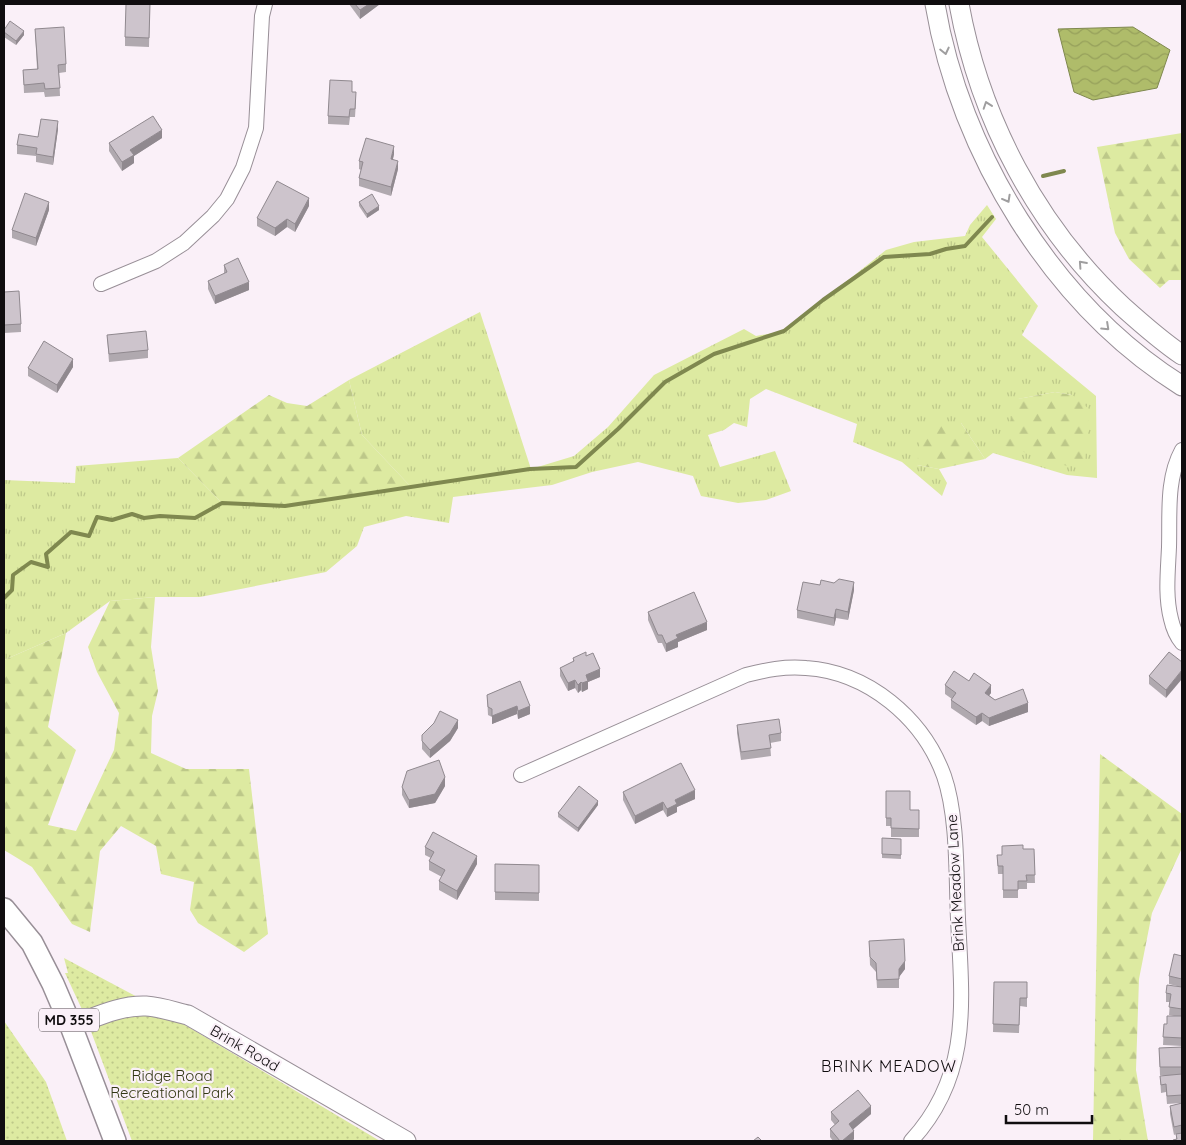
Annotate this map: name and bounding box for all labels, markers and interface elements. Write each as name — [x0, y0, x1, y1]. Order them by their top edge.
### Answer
one-way arrow — [939, 47, 950, 56]
one-way arrow — [983, 101, 993, 110]
one-way arrow — [1000, 194, 1010, 203]
one-way arrow — [1078, 261, 1087, 270]
one-way arrow — [1101, 321, 1110, 330]
street label: Brink Meadow Lane — [942, 814, 968, 952]
road number: MD 355 — [39, 1008, 99, 1032]
street label: Brink Road — [207, 1021, 283, 1075]
district label: BRINK MEADOW — [821, 1056, 957, 1076]
park label: Ridge Road Recreational Park — [110, 1066, 234, 1102]
scale bar — [1006, 1092, 1092, 1124]
text: 50 m — [1014, 1100, 1049, 1119]

